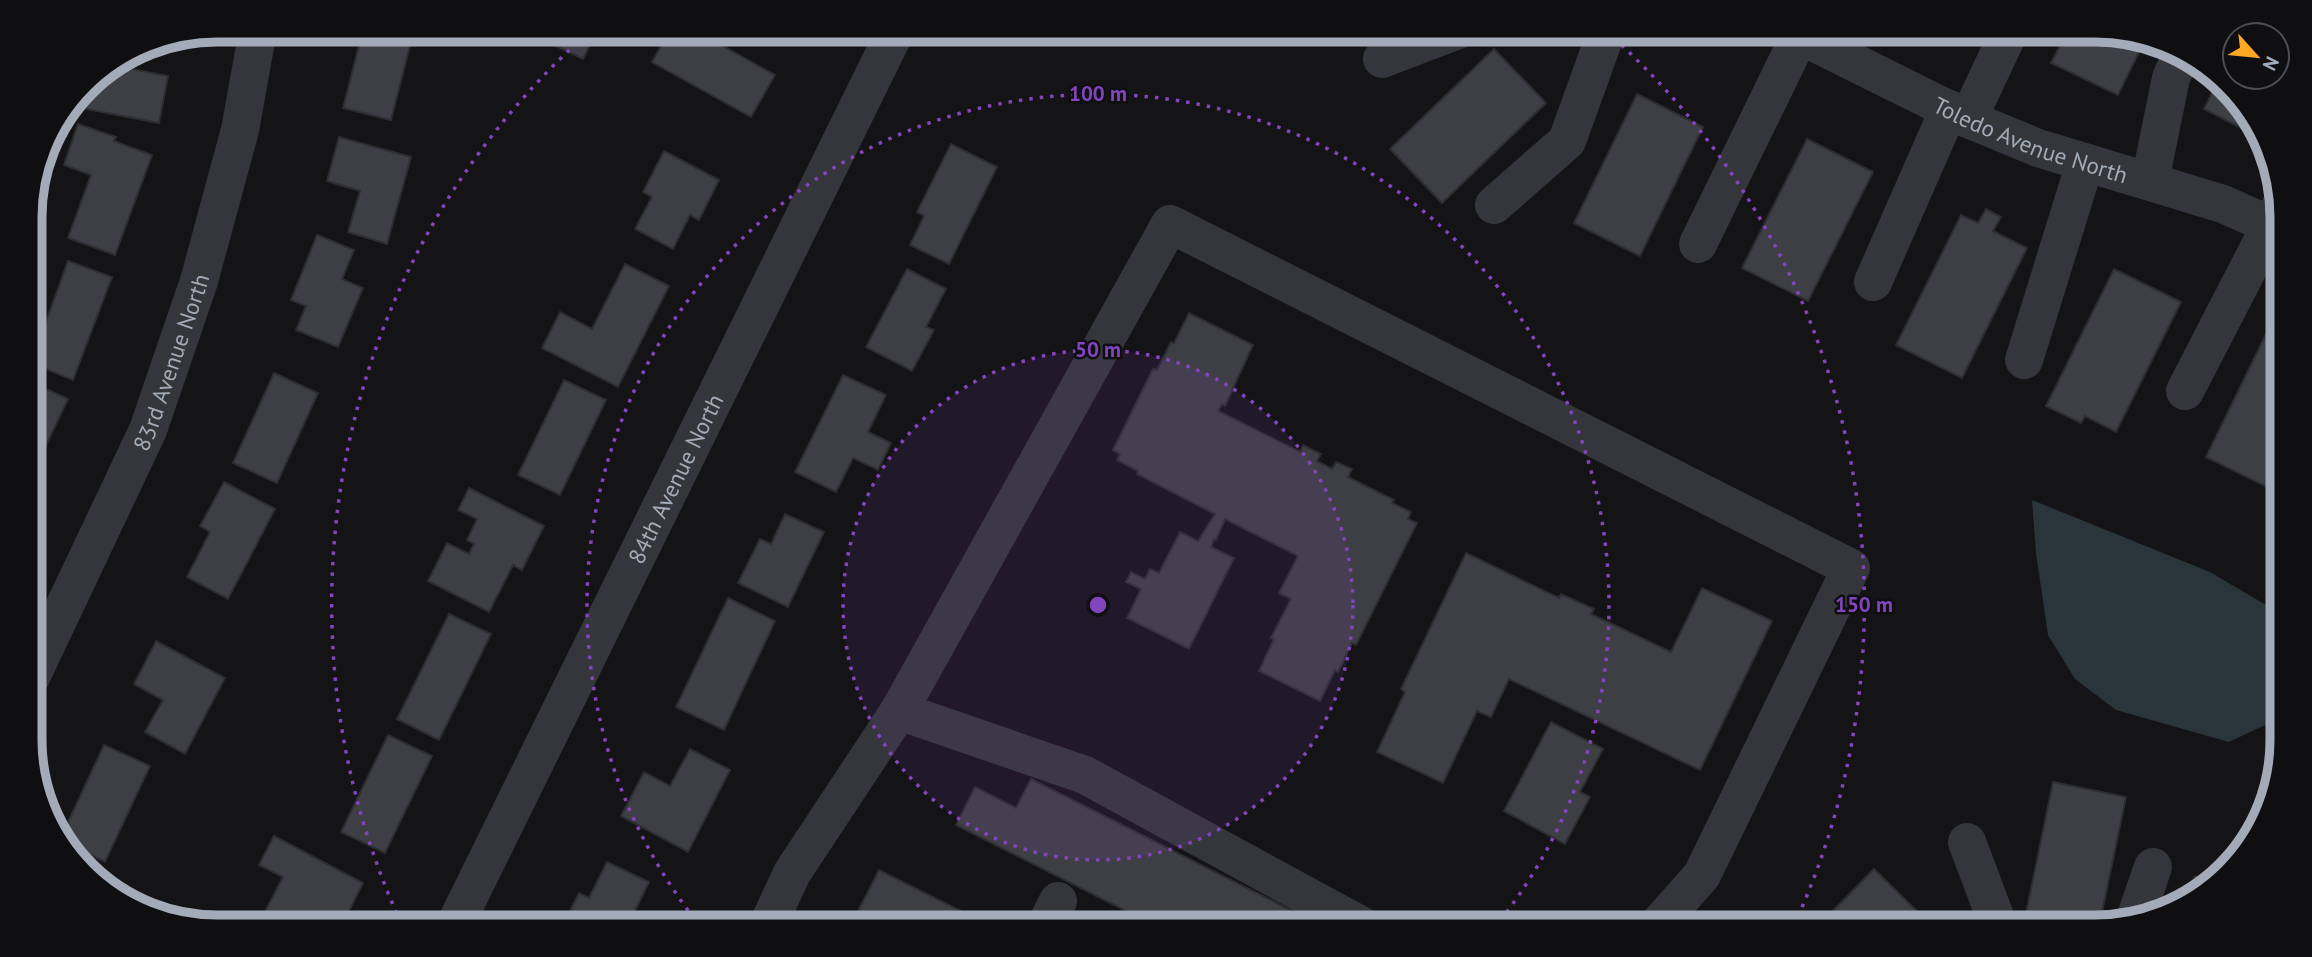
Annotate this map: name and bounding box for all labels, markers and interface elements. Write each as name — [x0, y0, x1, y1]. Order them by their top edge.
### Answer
north arrow — [2221, 21, 2291, 91]
text: N — [2258, 53, 2285, 75]
text: 100 m — [1069, 80, 1127, 107]
street label: Toledo Avenue North — [1929, 90, 2131, 189]
street label: 83rd Avenue North — [126, 271, 215, 455]
text: 50 m — [1075, 336, 1121, 363]
street label: 84th Avenue North — [621, 389, 729, 568]
text: 150 m — [1835, 591, 1893, 618]
centre of rings — [1086, 593, 1110, 617]

